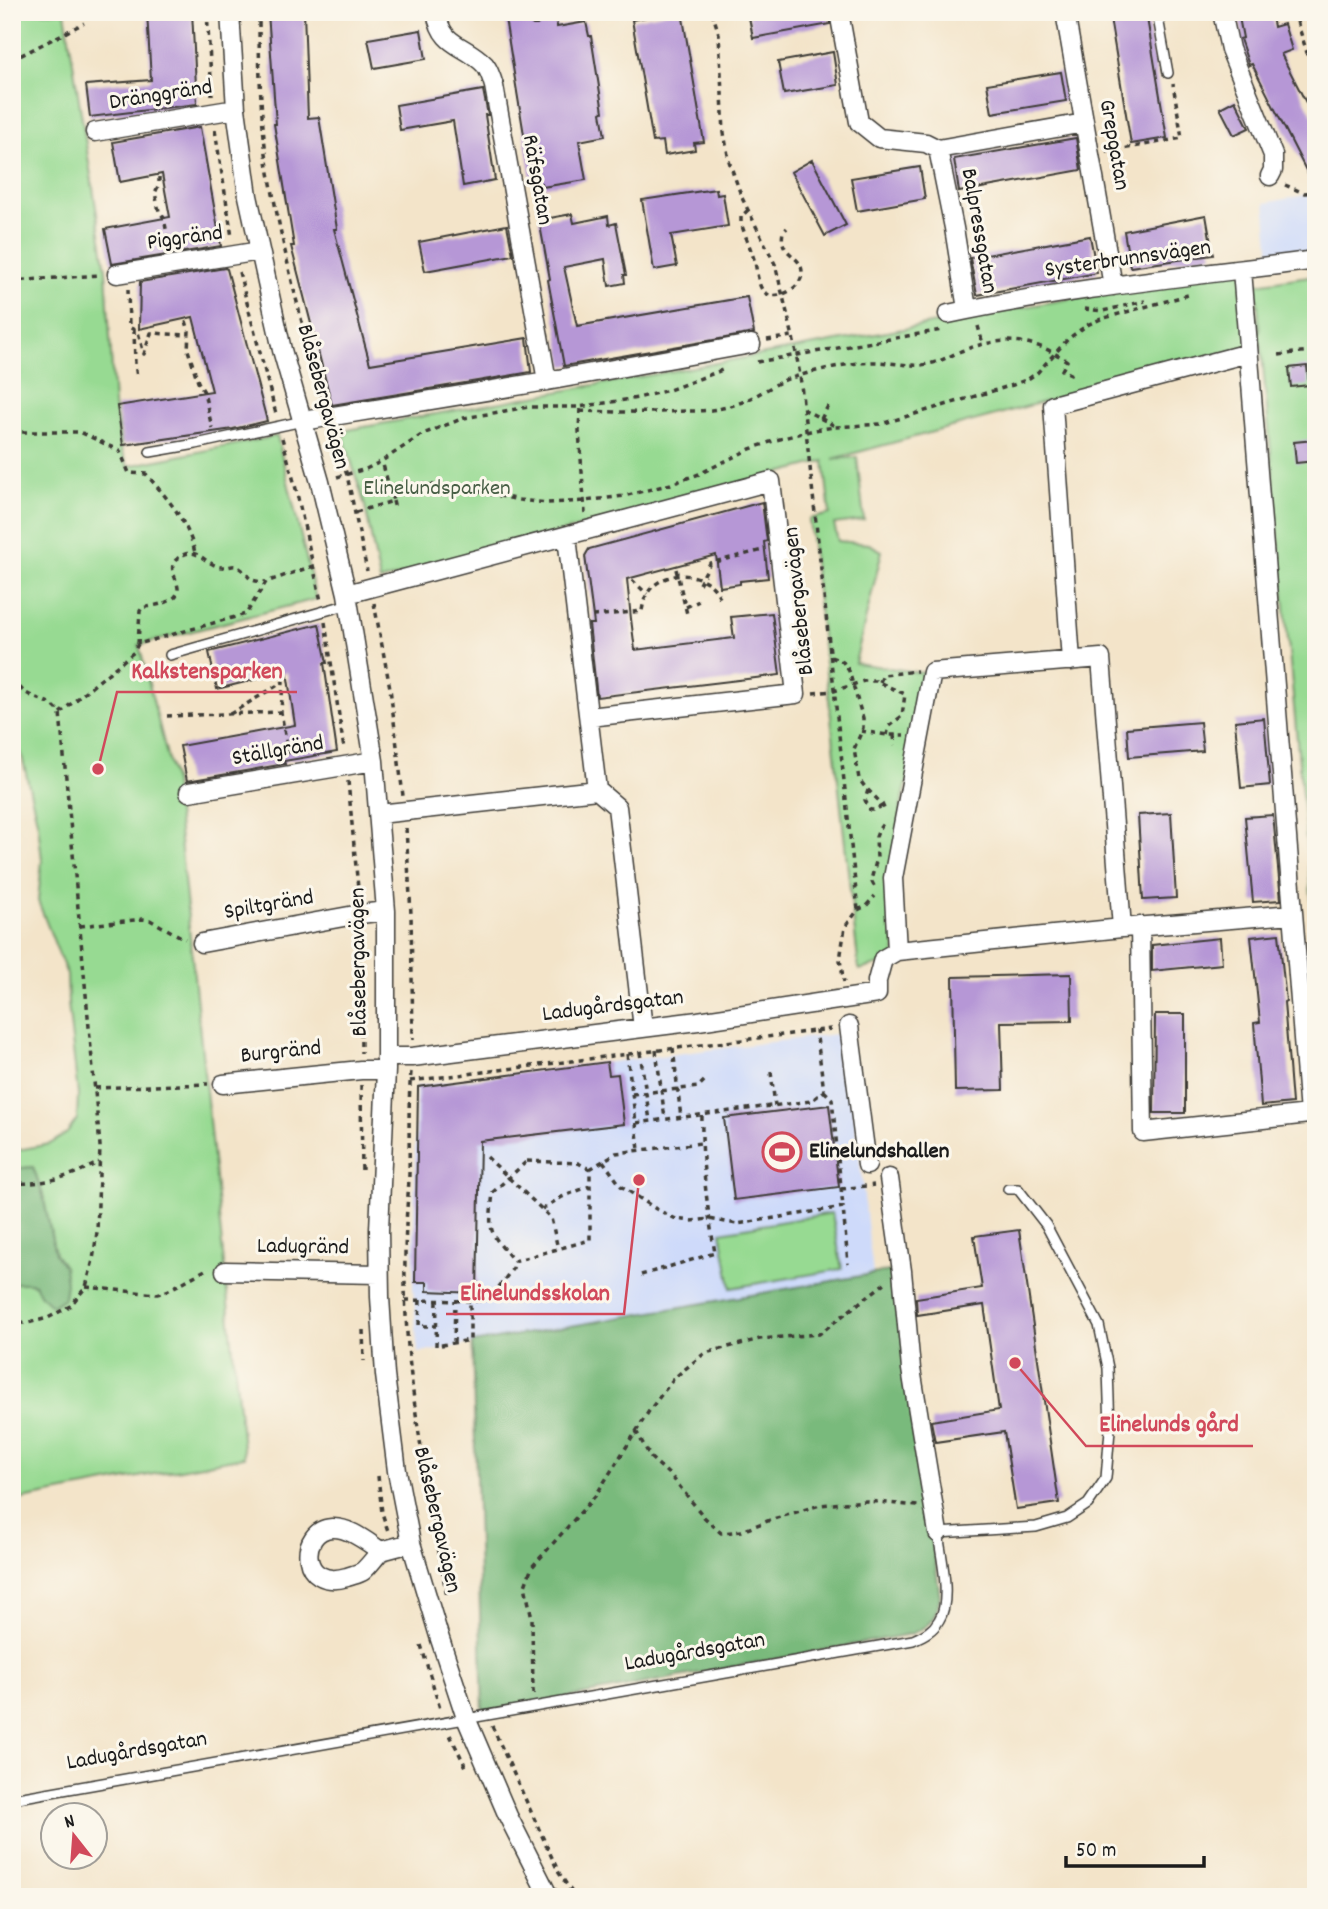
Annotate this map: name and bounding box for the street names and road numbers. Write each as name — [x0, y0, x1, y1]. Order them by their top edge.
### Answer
street label: Dränggränd — [107, 72, 215, 120]
street label: Grepgatan — [1089, 97, 1137, 193]
street label: Räfsgatan — [512, 132, 560, 228]
street label: Balpressgatan — [951, 166, 1005, 296]
street label: Piggränd — [145, 217, 225, 261]
street label: Systerbrunnsvägen — [1043, 232, 1213, 288]
street label: Blåsebergavägen — [287, 321, 357, 473]
street label: Blåsebergavägen — [776, 525, 824, 677]
street label: Ställgränd — [230, 728, 326, 776]
street label: Spiltgränd — [222, 882, 316, 930]
street label: Blåsebergavägen — [342, 887, 378, 1037]
street label: Ladugårdsgatan — [540, 982, 686, 1032]
street label: Burgränd — [239, 1032, 323, 1074]
street label: Ladugränd — [257, 1231, 349, 1265]
street label: Blåsebergavägen — [403, 1444, 469, 1596]
street label: Ladugårdsgatan — [622, 1624, 768, 1682]
street label: Ladugårdsgatan — [64, 1723, 210, 1781]

